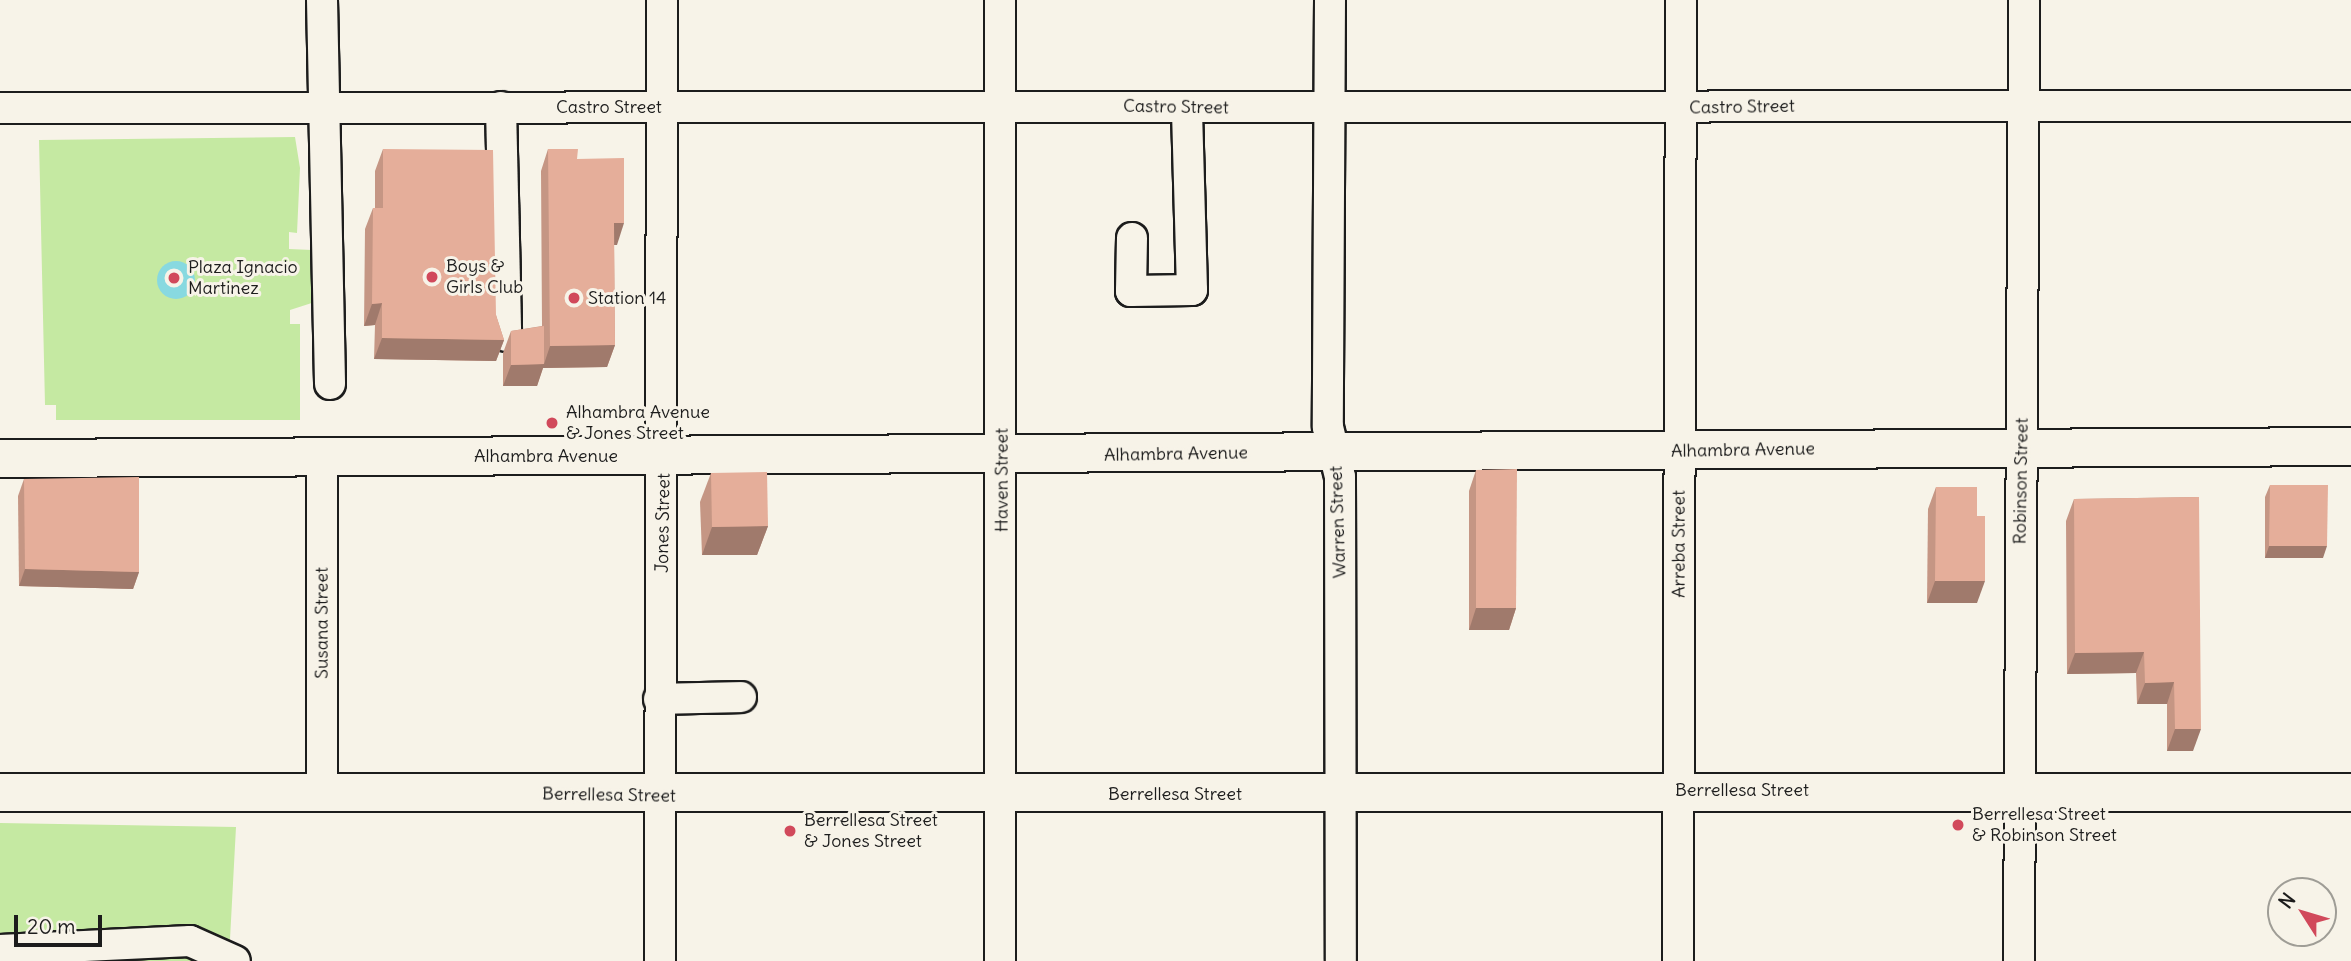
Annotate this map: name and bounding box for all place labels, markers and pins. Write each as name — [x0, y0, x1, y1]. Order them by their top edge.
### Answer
place label: Boys & Girls Club — [446, 256, 523, 298]
place label: Plaza Ignacio Martinez — [188, 257, 298, 300]
marker: Boys & Girls Club — [424, 269, 440, 285]
marker: Plaza Ignacio Martinez — [166, 270, 182, 286]
place label: Station 14 — [588, 287, 667, 309]
marker: Station 14 — [566, 290, 582, 306]
place label: Alhambra Avenue & Jones Street — [566, 402, 710, 444]
marker: Alhambra Avenue & Jones Street — [544, 415, 560, 431]
place label: Berrellesa Street & Robinson Street — [1972, 804, 2117, 846]
place label: Berrellesa Street & Jones Street — [804, 810, 938, 852]
marker: Berrellesa Street & Robinson Street — [1950, 817, 1966, 833]
marker: Berrellesa Street & Jones Street — [782, 823, 798, 839]

